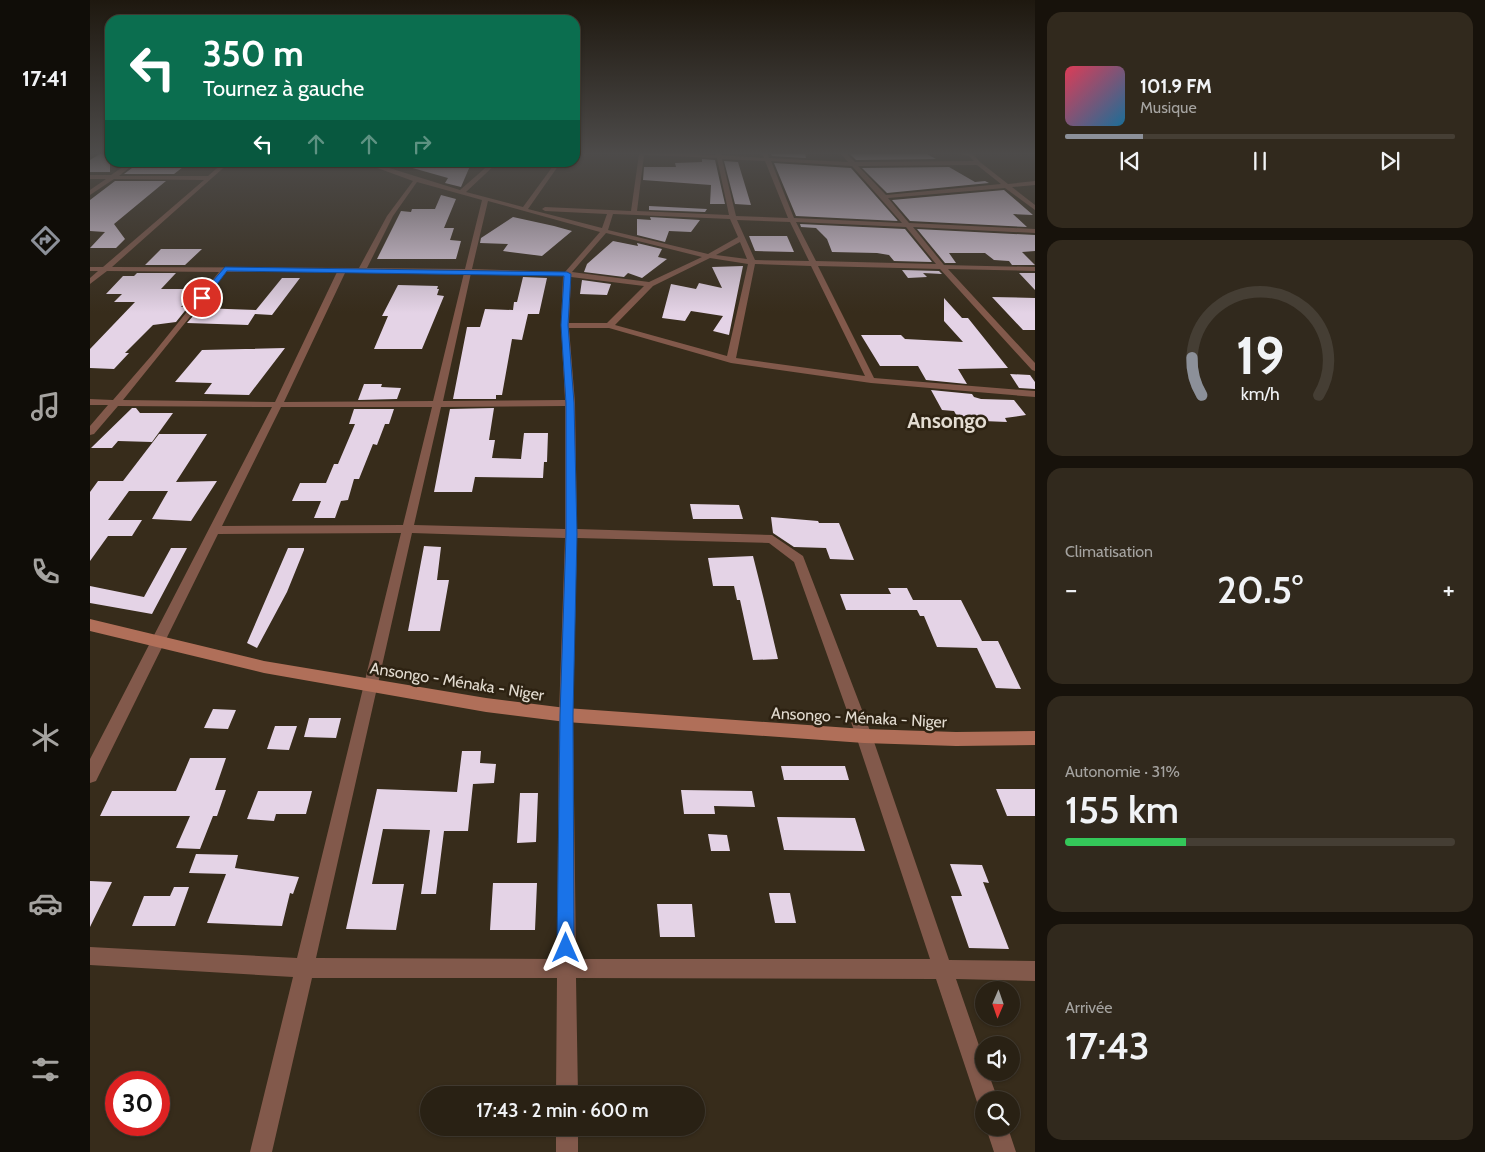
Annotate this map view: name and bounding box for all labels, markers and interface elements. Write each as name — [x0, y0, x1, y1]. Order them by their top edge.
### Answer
text: 350 m — [203, 32, 304, 75]
icon: left — [120, 35, 185, 100]
text: 17:41 — [22, 65, 68, 92]
text: Tournez à gauche — [203, 75, 364, 102]
text: 101.9 FM — [1140, 75, 1212, 98]
text: Musique — [1140, 98, 1197, 117]
icon: left — [249, 130, 277, 158]
icon: ahead — [302, 130, 330, 158]
icon: ahead — [355, 130, 383, 158]
icon: right — [408, 130, 436, 158]
icon: previous — [1116, 147, 1144, 175]
icon: pause — [1246, 147, 1274, 175]
icon: next — [1376, 147, 1404, 175]
icon: directions — [28, 223, 63, 258]
pin — [181, 277, 223, 319]
icon: arrive — [188, 284, 216, 312]
text: 19 — [1236, 324, 1284, 387]
text: km/h — [1240, 383, 1280, 404]
icon: music — [28, 389, 63, 424]
district label: Ansongo — [907, 408, 987, 433]
text: Climatisation — [1065, 542, 1153, 561]
icon: phone — [28, 554, 63, 589]
text: 20.5° — [1217, 566, 1303, 613]
text: − — [1065, 572, 1077, 606]
text: + — [1443, 572, 1455, 606]
street label: Ansongo - Ménaka - Niger — [369, 658, 546, 705]
street label: Ansongo - Ménaka - Niger — [771, 703, 948, 732]
icon: climate — [28, 720, 63, 755]
text: Autonomie · 31% — [1065, 762, 1180, 781]
text: 155 km — [1065, 786, 1179, 833]
icon: car — [28, 886, 63, 921]
position arrow — [539, 921, 591, 973]
north arrow — [975, 981, 1020, 1026]
map controls — [975, 981, 1020, 1136]
text: Arrivée — [1065, 998, 1112, 1017]
text: 17:43 — [1065, 1022, 1149, 1069]
button: sound — [975, 1036, 1020, 1081]
icon: filters — [28, 1052, 63, 1087]
speed limit sign: 30 — [105, 1071, 170, 1136]
button: search — [975, 1091, 1020, 1136]
text: 17:43 · 2 min · 600 m — [476, 1099, 649, 1122]

